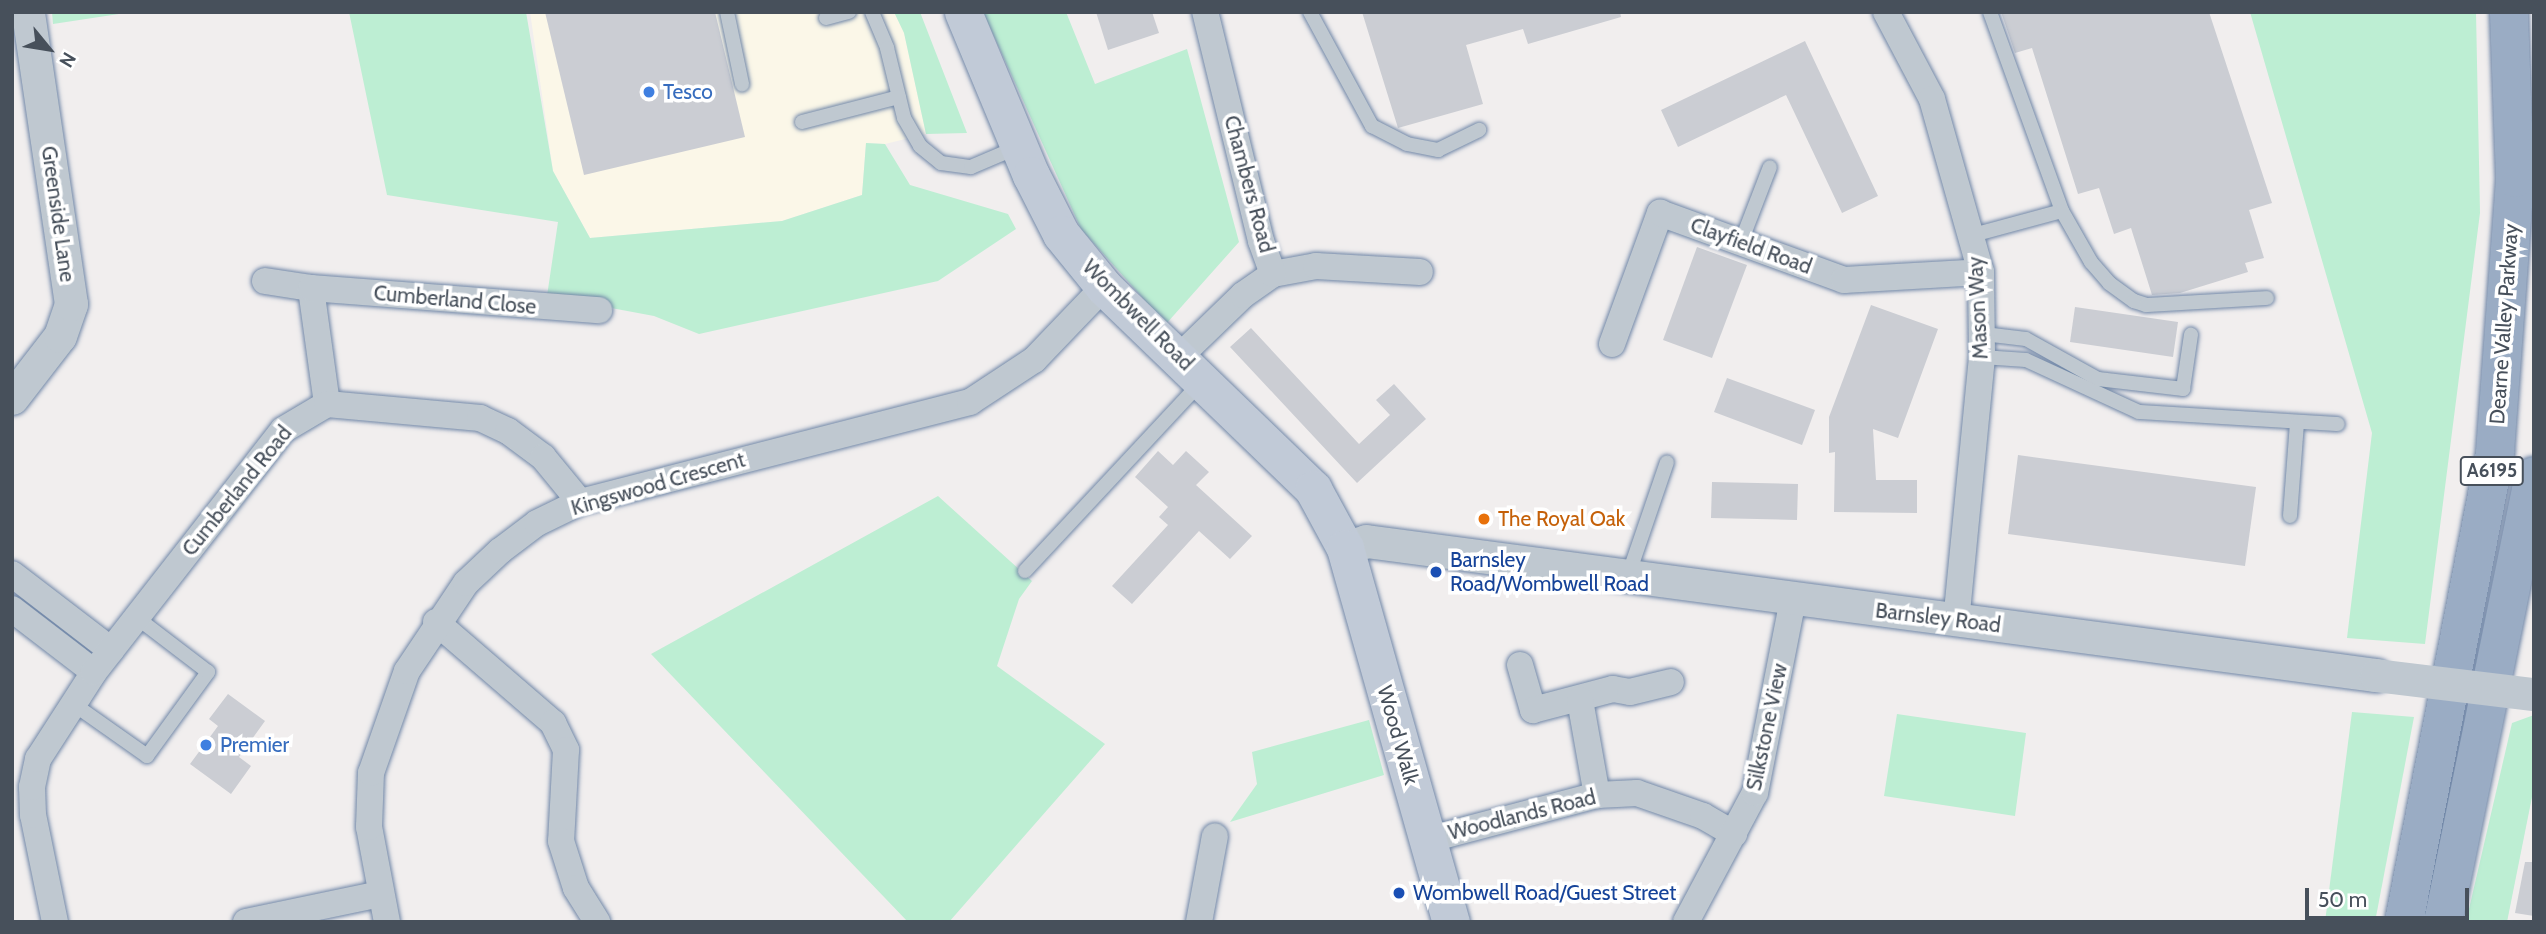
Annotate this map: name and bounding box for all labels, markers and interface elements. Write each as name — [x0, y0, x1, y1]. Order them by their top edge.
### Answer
north arrow — [14, 14, 84, 84]
text: N — [54, 48, 81, 71]
place label: Tesco — [663, 79, 713, 105]
marker: Tesco — [641, 84, 657, 100]
street label: Chambers Road — [1219, 113, 1279, 255]
street label: Greenside Lane — [36, 144, 80, 284]
street label: Clayfield Road — [1687, 212, 1815, 280]
street label: Dearne Valley Parkway — [2484, 223, 2524, 425]
street label: Wombwell Road — [1077, 254, 1199, 376]
street label: Mason Way — [1963, 256, 1993, 360]
street label: Cumberland Close — [373, 280, 537, 320]
street label: Cumberland Road — [177, 421, 297, 561]
street label: Kingswood Crescent — [568, 447, 748, 521]
road number: A6195 — [2459, 456, 2525, 486]
place label: The Royal Oak — [1498, 506, 1625, 532]
marker: The Royal Oak — [1476, 511, 1492, 527]
place label: Barnsley Road/Wombwell Road — [1450, 547, 1649, 597]
marker: Barnsley Road/Wombwell Road — [1428, 564, 1444, 580]
street label: Barnsley Road — [1874, 598, 2002, 638]
street label: Silkstone View — [1741, 661, 1793, 793]
street label: Wood Walk — [1372, 683, 1424, 787]
place label: Premier — [220, 732, 289, 758]
marker: Premier — [198, 737, 214, 753]
street label: Woodlands Road — [1446, 784, 1598, 846]
scale bar — [2308, 874, 2472, 918]
place label: Wombwell Road/Guest Street — [1413, 880, 1676, 906]
marker: Wombwell Road/Guest Street — [1391, 885, 1407, 901]
text: 50 m — [2318, 887, 2367, 912]

